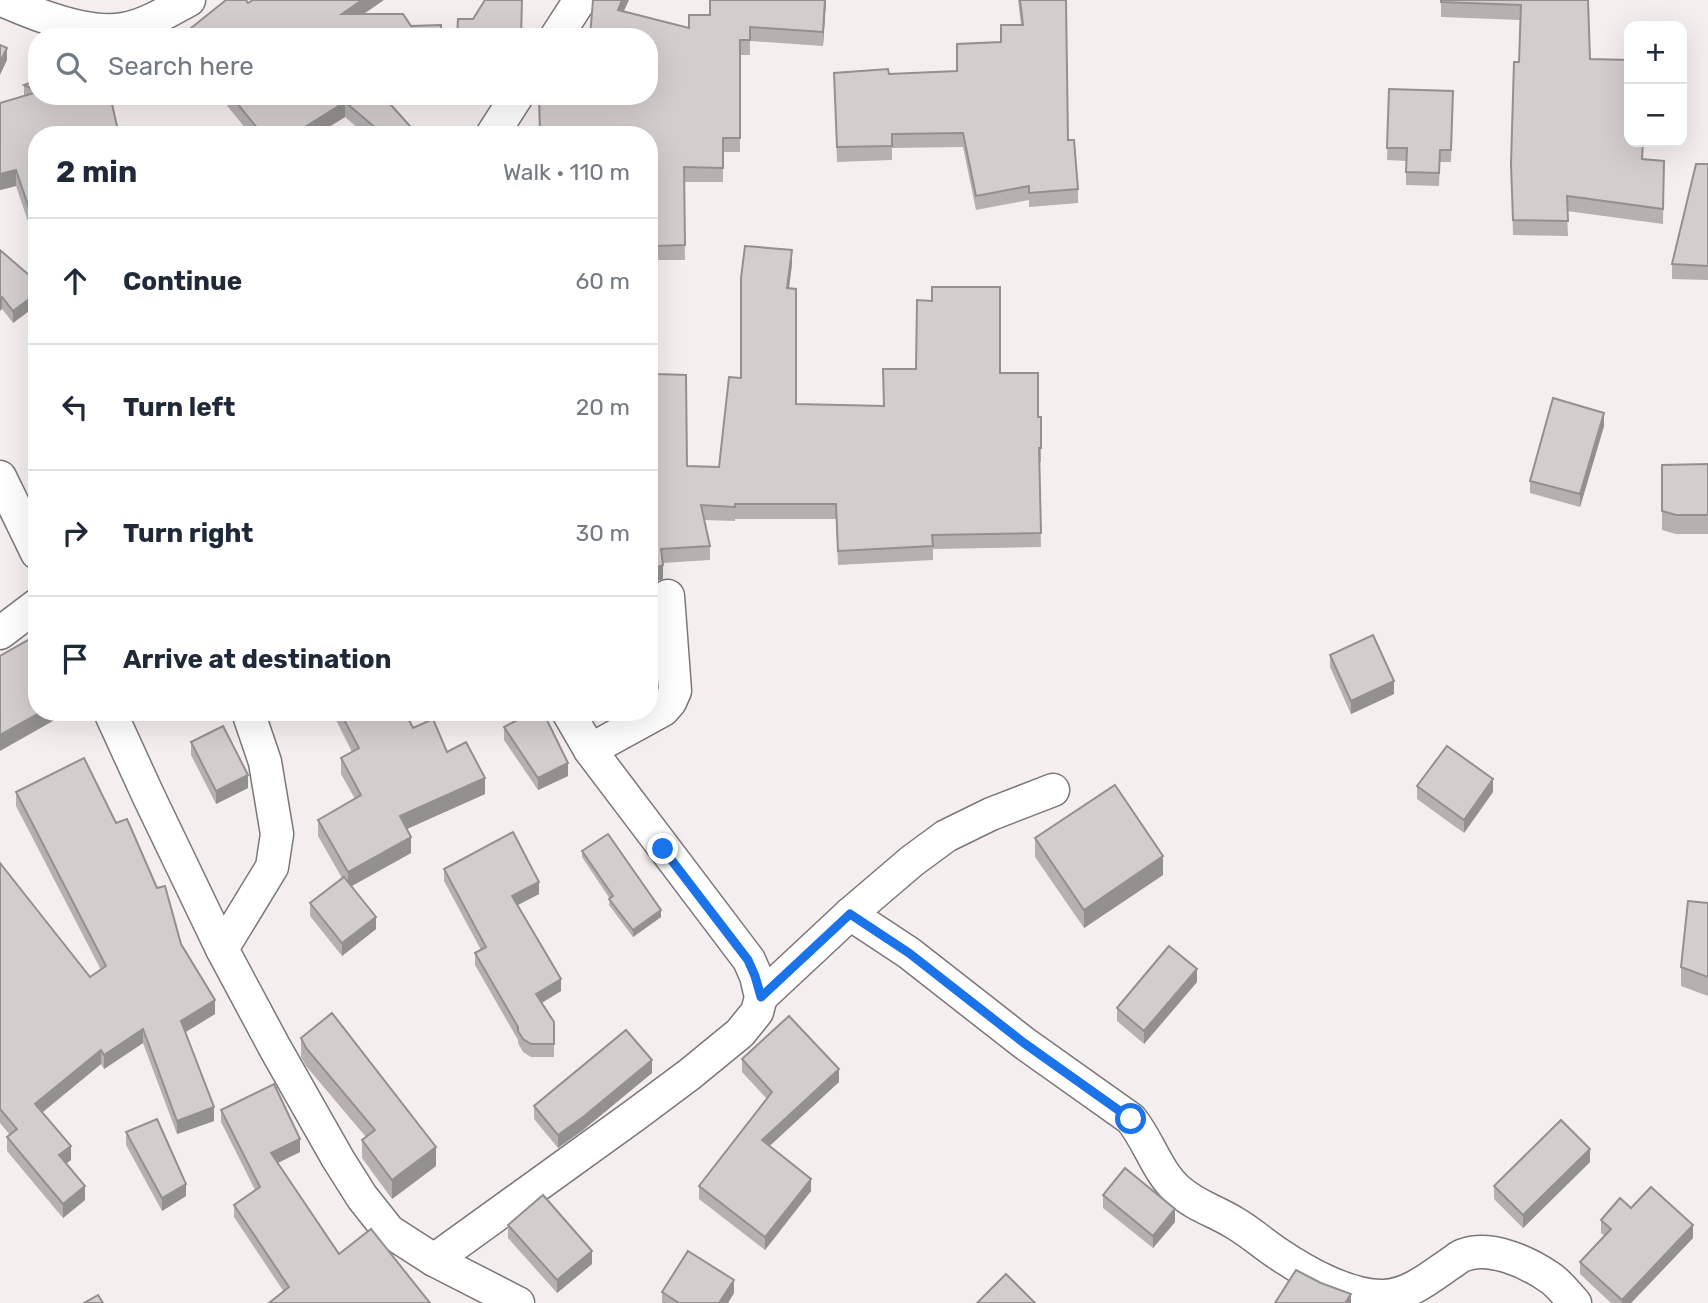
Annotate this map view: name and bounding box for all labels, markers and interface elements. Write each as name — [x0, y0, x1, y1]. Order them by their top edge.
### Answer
map controls — [1624, 21, 1687, 147]
button: + — [1624, 21, 1687, 84]
search box — [28, 28, 658, 105]
icon: search — [52, 48, 90, 86]
text: Search here — [108, 51, 254, 82]
button: − — [1624, 84, 1687, 147]
text: 2 min — [56, 154, 137, 190]
text: Walk · 110 m — [503, 158, 630, 186]
icon: ahead — [56, 262, 94, 300]
text: Continue — [123, 266, 242, 297]
text: 60 m — [575, 267, 630, 295]
icon: left — [56, 388, 94, 426]
text: Turn left — [123, 392, 235, 423]
text: 20 m — [576, 393, 630, 421]
icon: right — [56, 514, 94, 552]
text: Turn right — [123, 518, 253, 549]
text: 30 m — [575, 519, 630, 547]
icon: arrive — [56, 640, 94, 678]
text: Arrive at destination — [123, 644, 391, 675]
route end — [647, 833, 678, 864]
route start — [1115, 1103, 1146, 1134]

